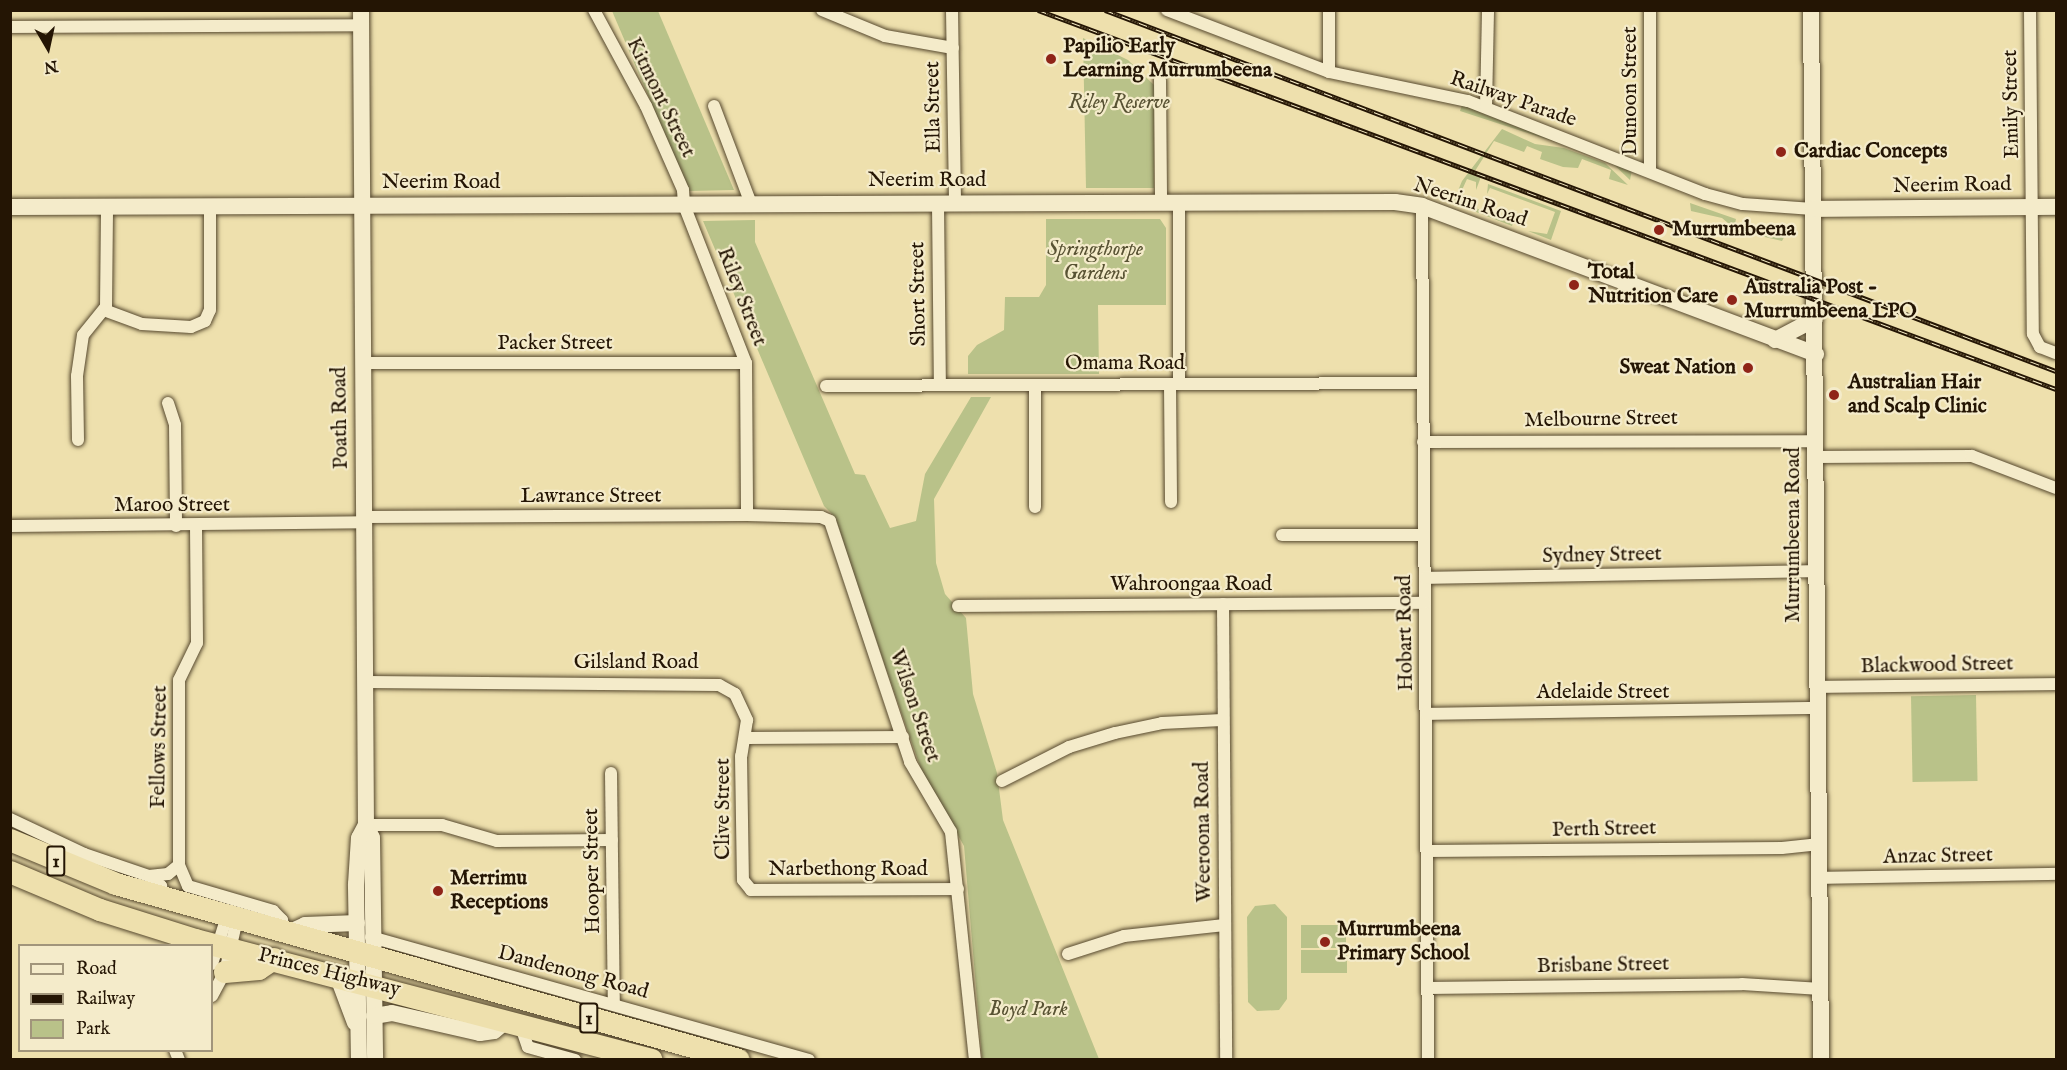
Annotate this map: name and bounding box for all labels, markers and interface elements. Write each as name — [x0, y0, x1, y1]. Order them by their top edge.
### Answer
north arrow — [18, 18, 78, 78]
street label: Dunoon Street — [1618, 26, 1644, 156]
street label: Kitmont Street — [620, 34, 700, 162]
place label: Papilio Early Learning Murrumbeena — [1063, 34, 1272, 84]
street label: Emily Street — [1998, 49, 2026, 159]
marker: Papilio Early Learning Murrumbeena — [1044, 52, 1058, 66]
text: N — [42, 55, 59, 77]
street label: Ella Street — [921, 61, 947, 153]
street label: Railway Parade — [1446, 67, 1580, 133]
park label: Riley Reserve — [1068, 90, 1170, 116]
place label: Cardiac Concepts — [1794, 139, 1947, 165]
marker: Cardiac Concepts — [1772, 143, 1790, 161]
street label: Neerim Road — [868, 168, 986, 194]
street label: Neerim Road — [382, 170, 500, 196]
street label: Neerim Road — [1893, 172, 2011, 200]
street label: Neerim Road — [1410, 173, 1530, 233]
place label: Murrumbeena — [1672, 217, 1796, 243]
marker: Murrumbeena — [1650, 221, 1668, 239]
park label: Springthorpe Gardens — [1047, 237, 1143, 287]
street label: Short Street — [905, 241, 933, 347]
street label: Riley Street — [711, 244, 771, 350]
place label: Total Nutrition Care — [1588, 260, 1718, 310]
place label: Australia Post - Murrumbeena LPO — [1744, 275, 1917, 325]
marker: Total Nutrition Care — [1565, 276, 1583, 294]
marker: Australia Post - Murrumbeena LPO — [1725, 293, 1739, 307]
street label: Packer Street — [497, 331, 613, 357]
street label: Omama Road — [1065, 351, 1185, 377]
place label: Sweat Nation — [1619, 355, 1736, 381]
marker: Sweat Nation — [1741, 361, 1755, 375]
street label: Poath Road — [328, 367, 354, 469]
place label: Australian Hair and Scalp Clinic — [1848, 370, 1987, 420]
marker: Australian Hair and Scalp Clinic — [1825, 386, 1843, 404]
street label: Melbourne Street — [1524, 406, 1678, 434]
street label: Murrumbeena Road — [1781, 447, 1807, 623]
street label: Lawrance Street — [521, 484, 661, 510]
street label: Maroo Street — [114, 493, 230, 519]
street label: Sydney Street — [1542, 542, 1662, 570]
street label: Wahroongaa Road — [1110, 572, 1272, 598]
street label: Hobart Road — [1392, 575, 1420, 691]
street label: Wilson Street — [883, 646, 945, 766]
street label: Gilsland Road — [574, 650, 698, 676]
street label: Blackwood Street — [1860, 652, 2014, 680]
street label: Adelaide Street — [1537, 680, 1669, 706]
street label: Fellows Street — [146, 685, 174, 809]
street label: Clive Street — [711, 758, 737, 860]
street label: Weeroona Road — [1190, 761, 1218, 903]
street label: Hooper Street — [579, 808, 607, 934]
street label: Perth Street — [1552, 816, 1656, 844]
street label: Anzac Street — [1883, 843, 1993, 871]
road number: 1 — [46, 844, 66, 878]
street label: Narbethong Road — [768, 857, 928, 883]
place label: Merrimu Receptions — [450, 866, 548, 916]
marker: Merrimu Receptions — [431, 884, 445, 898]
place label: Murrumbeena Primary School — [1337, 917, 1470, 967]
marker: Murrumbeena Primary School — [1318, 935, 1332, 949]
street label: Dandenong Road — [495, 941, 651, 1005]
street label: Princes Highway — [255, 943, 403, 1003]
legend — [18, 944, 213, 1052]
street label: Brisbane Street — [1537, 952, 1669, 980]
text: Road — [76, 958, 117, 981]
text: Railway — [76, 988, 135, 1011]
park label: Boyd Park — [988, 997, 1068, 1023]
road number: 1 — [578, 1001, 600, 1035]
text: Park — [76, 1018, 110, 1041]

